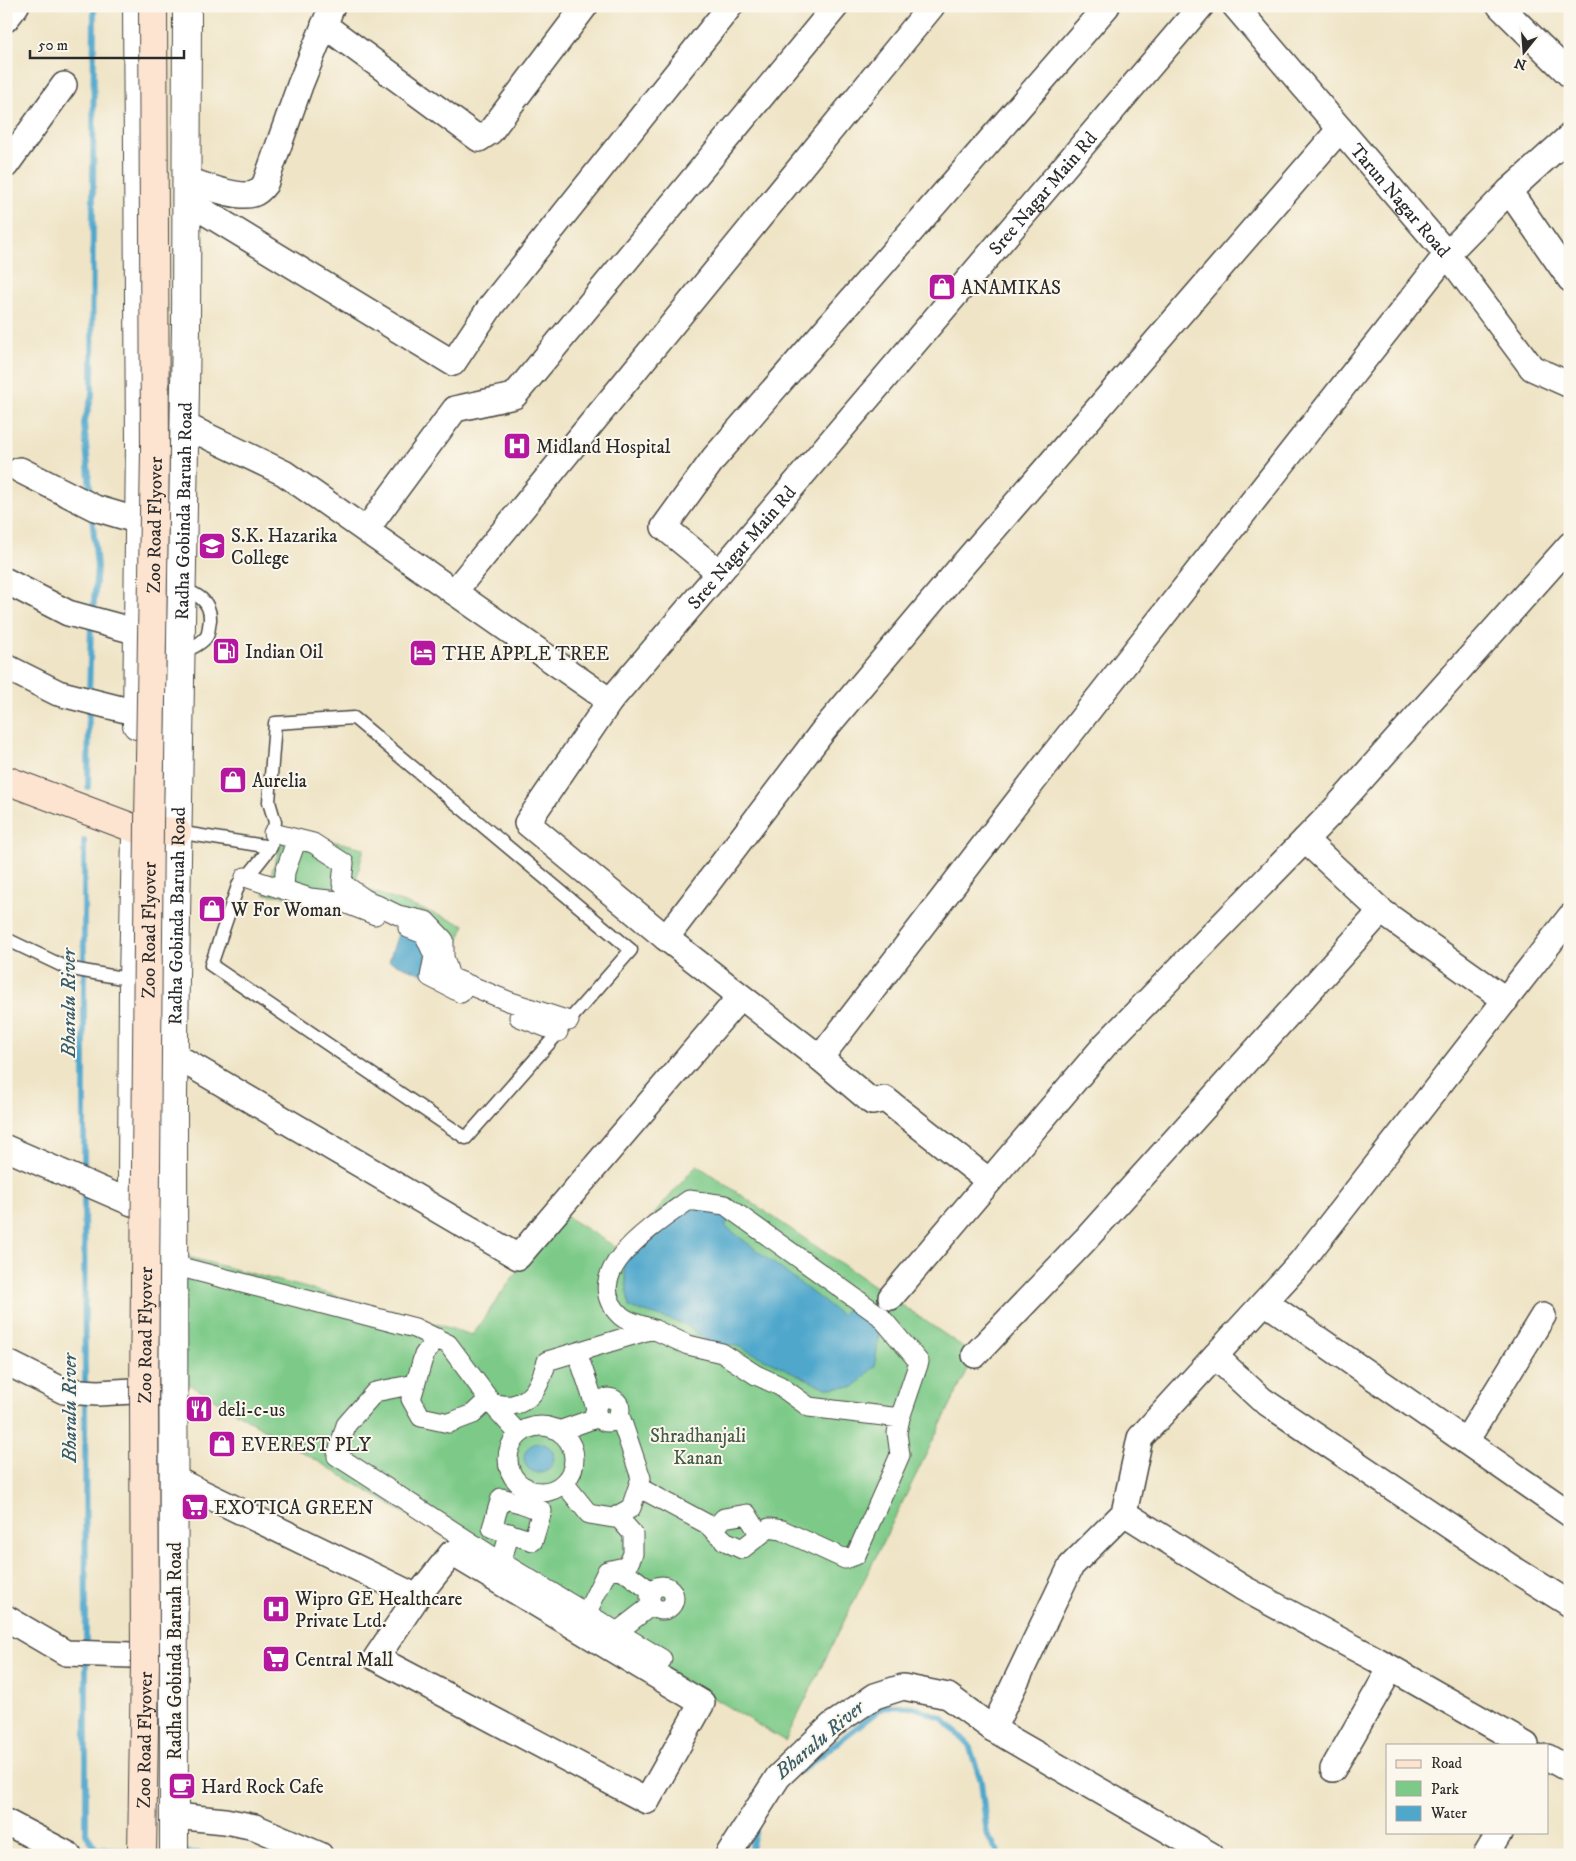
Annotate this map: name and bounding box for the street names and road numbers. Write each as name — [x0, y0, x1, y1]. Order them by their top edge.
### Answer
street label: Sree Nagar Main Rd — [984, 127, 1103, 260]
street label: Tarun Nagar Road — [1345, 139, 1455, 263]
street label: Radha Gobinda Baruah Road — [171, 401, 198, 620]
street label: Zoo Road Flyover — [143, 457, 168, 594]
street label: Sree Nagar Main Rd — [683, 481, 801, 614]
street label: Radha Gobinda Baruah Road — [164, 806, 191, 1025]
street label: Zoo Road Flyover — [137, 862, 162, 999]
street label: Zoo Road Flyover — [134, 1267, 158, 1404]
street label: Radha Gobinda Baruah Road — [164, 1542, 187, 1760]
street label: Zoo Road Flyover — [133, 1671, 158, 1809]

